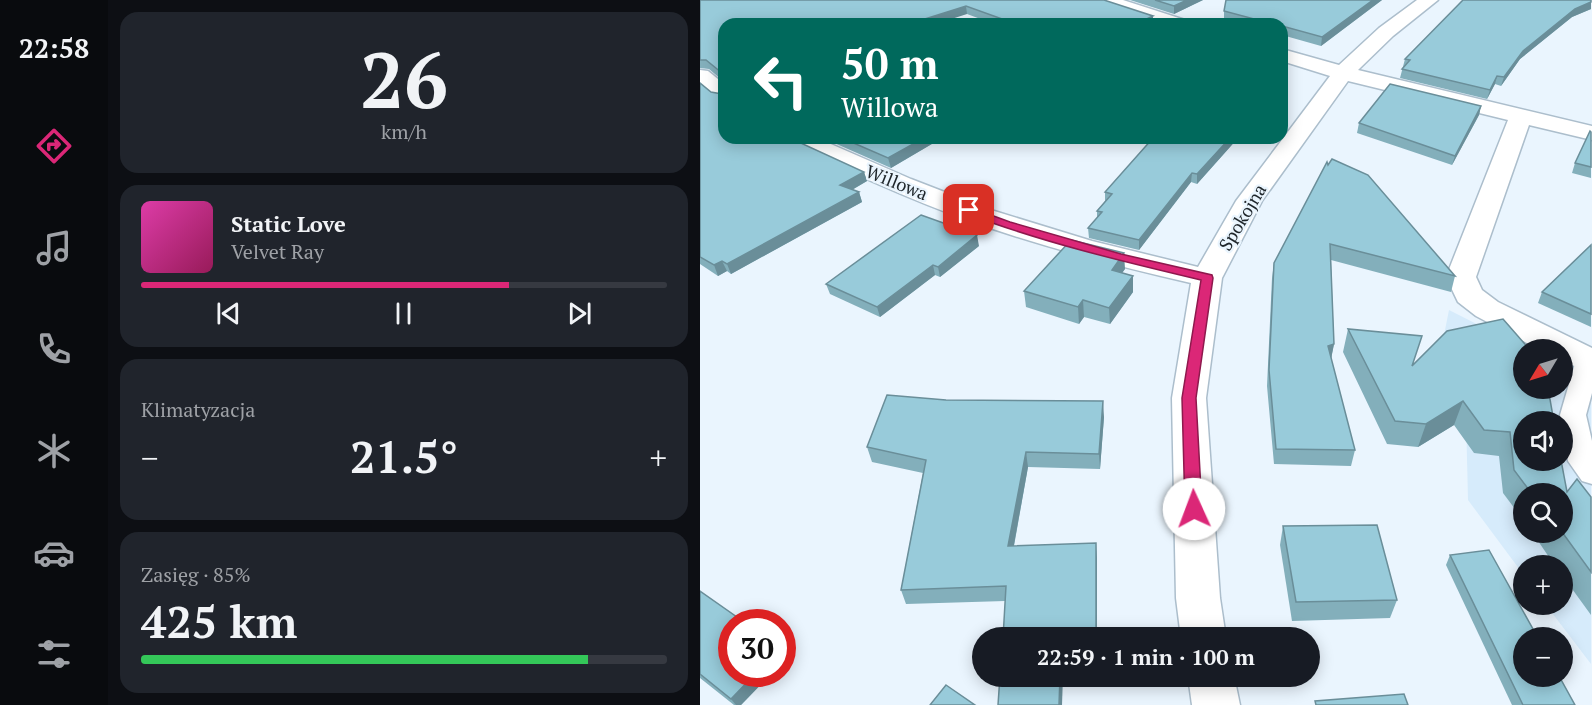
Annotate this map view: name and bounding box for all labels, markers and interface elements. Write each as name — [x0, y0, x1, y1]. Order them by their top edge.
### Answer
text: 26 — [360, 27, 448, 130]
text: 22:58 — [19, 30, 89, 66]
text: 50 m — [841, 35, 939, 91]
icon: left — [742, 42, 820, 120]
text: Willowa — [841, 89, 939, 125]
text: km/h — [381, 118, 427, 145]
icon: directions — [33, 125, 75, 167]
street label: Willowa — [862, 159, 932, 205]
street label: Spokojna — [1213, 179, 1271, 255]
pin — [943, 184, 994, 235]
icon: arrive — [952, 193, 985, 226]
text: Static Love — [231, 209, 346, 238]
icon: music — [33, 227, 75, 269]
text: Velvet Ray — [231, 238, 324, 265]
icon: previous — [212, 297, 245, 330]
icon: pause — [387, 297, 420, 330]
icon: next — [563, 297, 596, 330]
icon: phone — [33, 328, 75, 370]
north arrow — [1513, 339, 1573, 399]
map controls — [1513, 339, 1573, 687]
text: Klimatyzacja — [141, 396, 255, 423]
button: sound — [1513, 411, 1573, 471]
text: 21.5° — [350, 426, 458, 486]
icon: climate — [33, 430, 75, 472]
text: − — [141, 436, 159, 479]
text: + — [649, 436, 667, 479]
position arrow — [1162, 477, 1226, 541]
button: search — [1513, 483, 1573, 543]
icon: car — [33, 532, 75, 574]
button: + — [1513, 555, 1573, 615]
text: Zasięg · 85% — [141, 561, 251, 588]
text: 425 km — [141, 591, 297, 651]
speed limit sign: 30 — [718, 609, 796, 687]
button: − — [1513, 627, 1573, 687]
icon: filters — [33, 633, 75, 675]
text: 22:59 · 1 min · 100 m — [1037, 642, 1255, 671]

